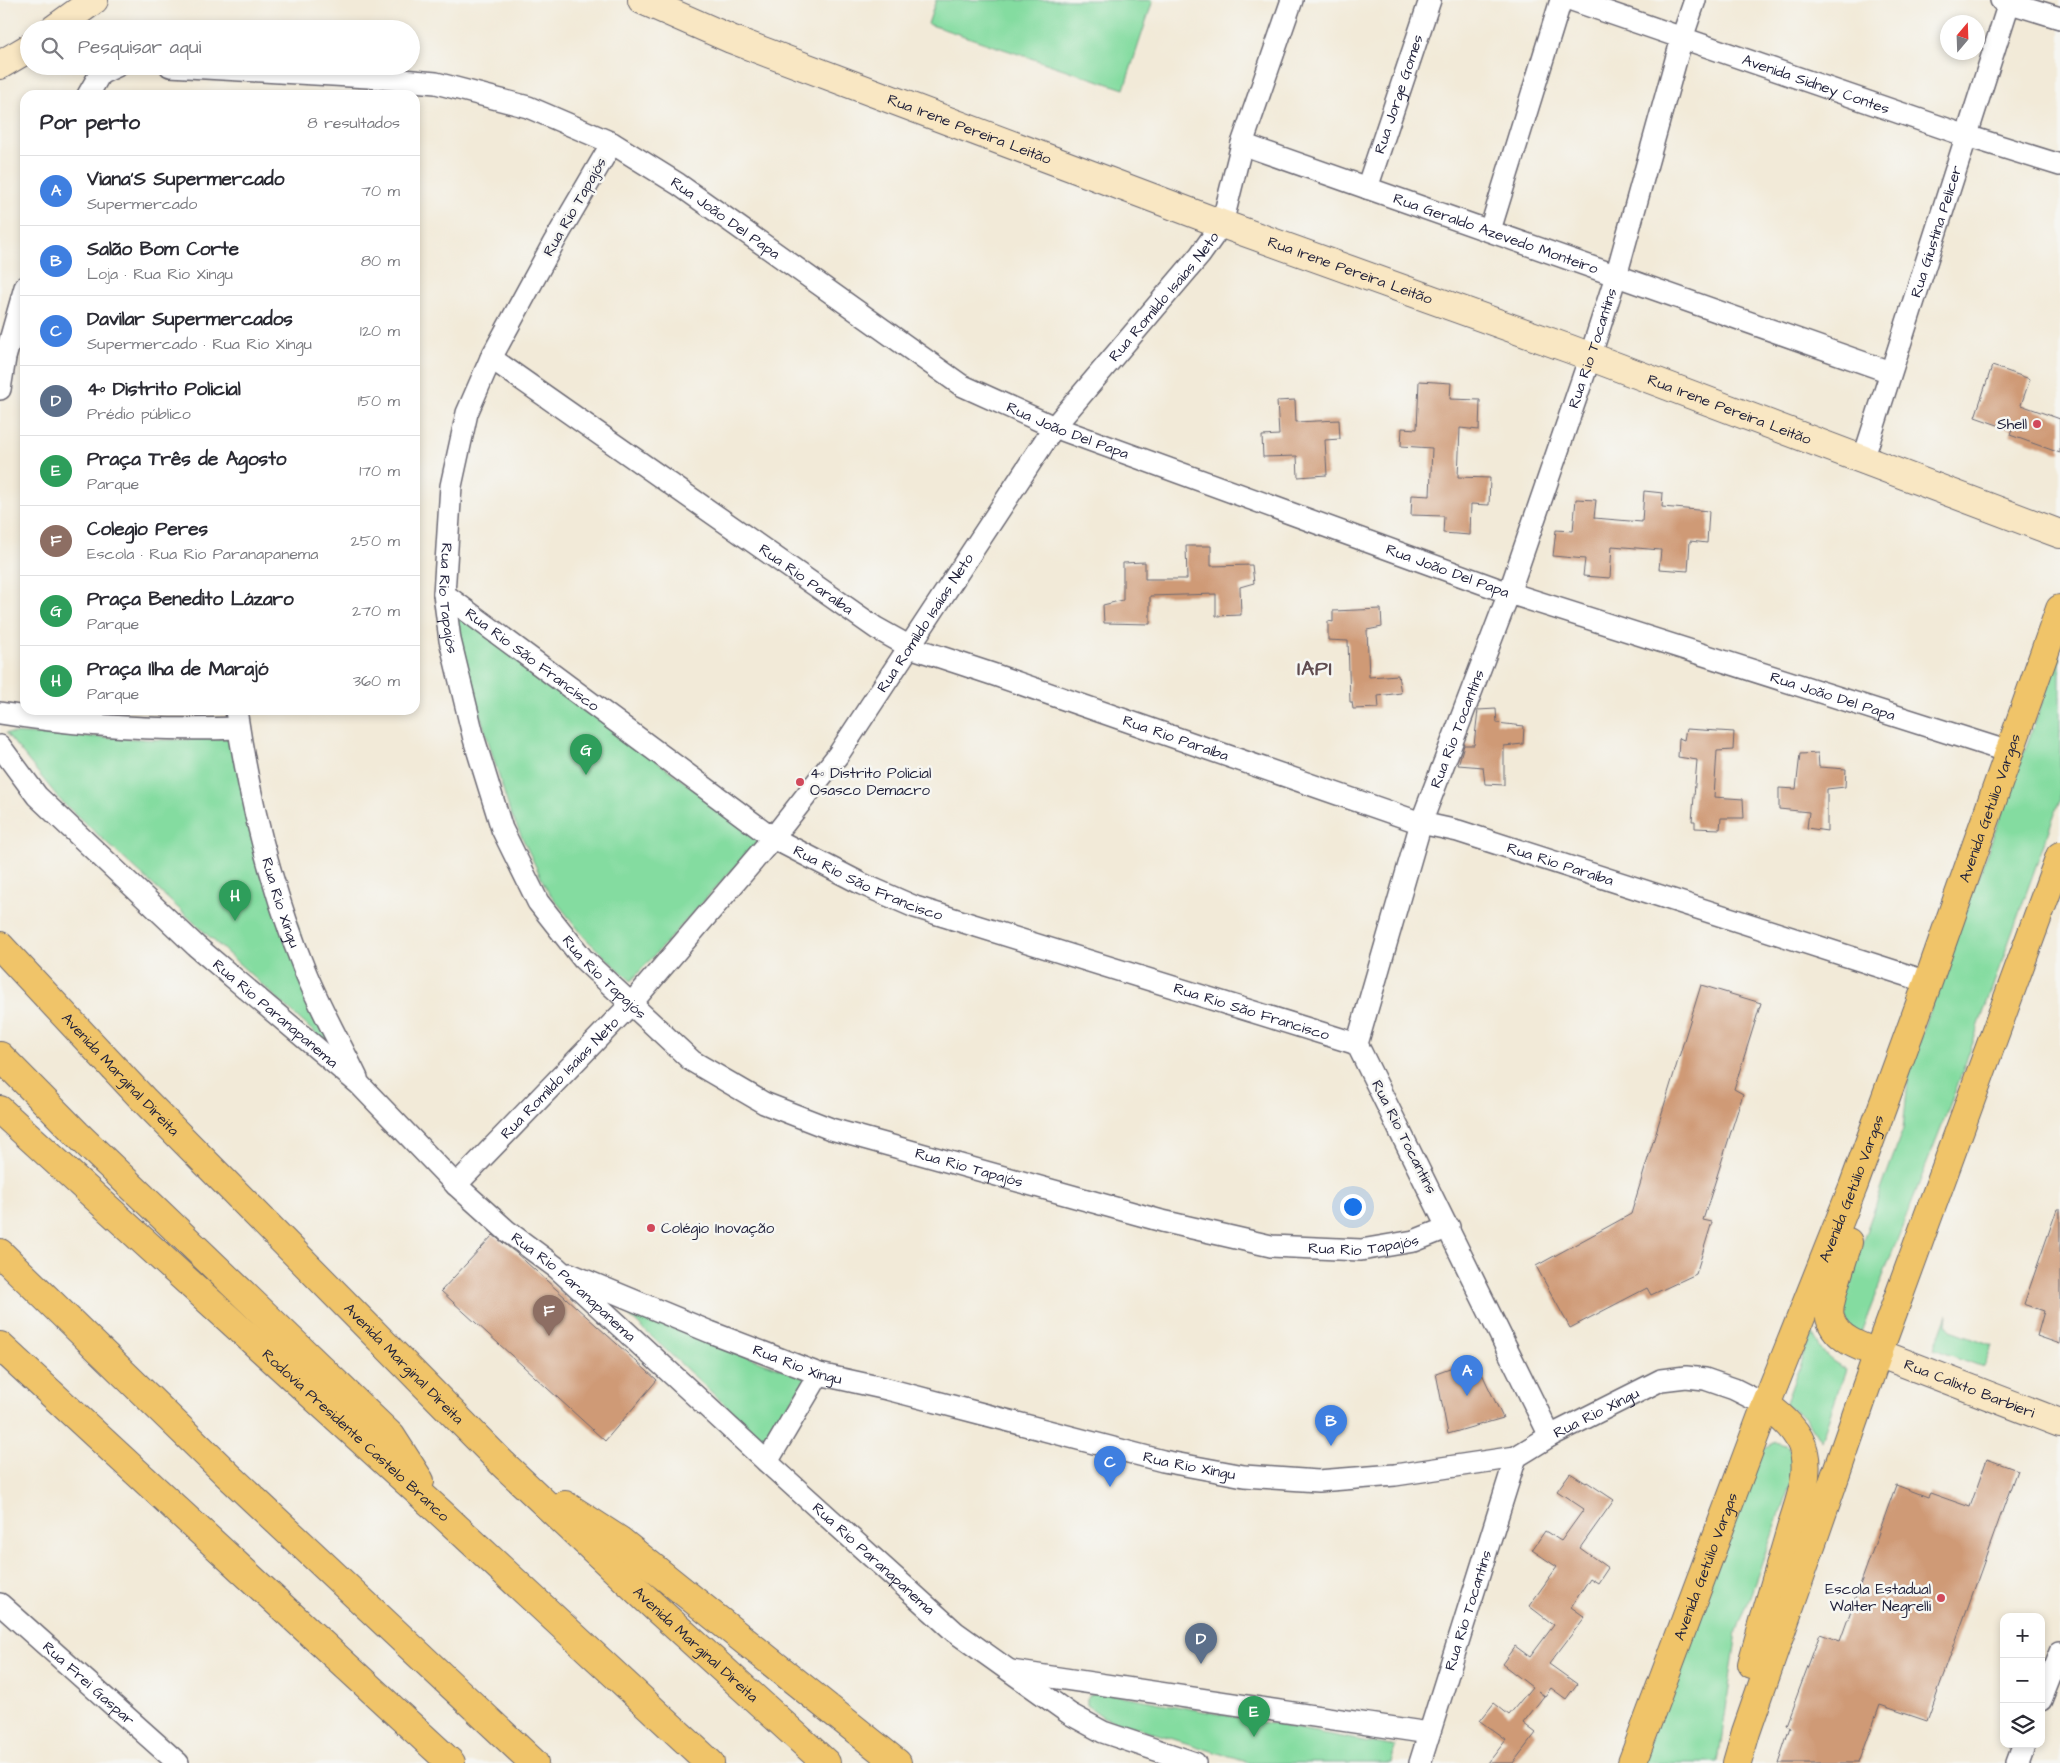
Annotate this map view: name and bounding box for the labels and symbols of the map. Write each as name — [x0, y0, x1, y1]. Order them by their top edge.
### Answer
north arrow — [1940, 15, 1985, 60]
street label: Rua Jorge Gomes — [1369, 31, 1428, 157]
street label: Avenida Sidney Contes — [1740, 49, 1893, 119]
street label: Rua Irene Pereira Leitão — [885, 88, 1055, 169]
street label: Rua Rio Tapajós — [538, 153, 612, 260]
street label: Rua Giustina Pelicer — [1905, 163, 1967, 300]
street label: Rua João Del Papa — [667, 172, 785, 264]
street label: Rua Geraldo Azevedo Monteiro — [1391, 188, 1602, 279]
street label: Rua Romildo Isaias Neto — [1104, 227, 1224, 366]
street label: Rua Irene Pereira Leitão — [1265, 231, 1436, 309]
street label: Rua Rio Tocantins — [1563, 285, 1622, 411]
street label: Rua Irene Pereira Leitão — [1644, 369, 1815, 450]
street label: Rua João Del Papa — [1003, 396, 1132, 464]
place label: Shell — [1997, 414, 2027, 435]
marker: Shell — [2031, 418, 2043, 430]
street label: Rua Rio Paraíba — [755, 539, 858, 620]
street label: Rua João Del Papa — [1383, 539, 1513, 603]
street label: Rua Rio Tapajós — [433, 542, 463, 656]
street label: Rua Romildo Isaias Neto — [872, 549, 979, 696]
street label: Rua Rio São Francisco — [461, 603, 604, 717]
district label: IAPI — [1297, 655, 1333, 683]
street label: Rua Rio Tocantins — [1425, 666, 1489, 791]
street label: Rua João Del Papa — [1768, 666, 1898, 726]
street label: Rua Rio Paraíba — [1120, 710, 1232, 766]
street label: Avenida Getúlio Vargas — [1954, 730, 2026, 885]
pin: G — [570, 734, 602, 775]
place label: 4º Distrito Policial Osasco Demacro — [810, 763, 931, 801]
marker: 4º Distrito Policial Osasco Demacro — [794, 776, 806, 788]
street label: Rua Rio Paraíba — [1504, 837, 1617, 891]
street label: Rua Rio São Francisco — [790, 840, 946, 926]
street label: Rua Rio Xingu — [257, 855, 306, 951]
pin: H — [219, 880, 251, 921]
street label: Rua Rio Tapajós — [558, 931, 651, 1024]
street label: Rua Rio Paranapanema — [208, 954, 343, 1073]
street label: Rua Rio São Francisco — [1171, 977, 1333, 1046]
street label: Avenida Marginal Direita — [57, 1008, 184, 1141]
street label: Rua Romildo Isaias Neto — [496, 1012, 624, 1144]
street label: Rua Rio Tocantins — [1366, 1076, 1442, 1198]
street label: Avenida Getúlio Vargas — [1814, 1111, 1889, 1265]
street label: Rua Rio Tapajós — [913, 1142, 1026, 1192]
your location — [1340, 1194, 1366, 1220]
place label: Colégio Inovação — [661, 1218, 775, 1240]
marker: Colégio Inovação — [645, 1222, 657, 1234]
street label: Rua Rio Paranapanema — [507, 1227, 641, 1347]
street label: Rua Rio Tapajós — [1308, 1229, 1423, 1261]
pin: F — [533, 1295, 565, 1336]
street label: Avenida Marginal Direita — [339, 1298, 469, 1429]
street label: Rua Rio Xingu — [750, 1339, 845, 1389]
street label: Rodovia Presidente Castelo Branco — [258, 1344, 455, 1527]
street label: Rua Calixto Barbieri — [1901, 1354, 2039, 1423]
pin: A — [1451, 1355, 1483, 1396]
street label: Rua Rio Xingu — [1550, 1382, 1643, 1443]
pin: B — [1315, 1405, 1347, 1446]
pin: C — [1094, 1446, 1126, 1487]
street label: Rua Rio Xingu — [1141, 1446, 1238, 1485]
street label: Avenida Getúlio Vargas — [1668, 1489, 1743, 1643]
street label: Rua Rio Paranapanema — [808, 1497, 940, 1620]
street label: Rua Rio Tocantins — [1439, 1547, 1497, 1673]
place label: Escola Estadual Walter Negrelli — [1825, 1579, 1932, 1618]
street label: Avenida Marginal Direita — [629, 1581, 763, 1707]
marker: Escola Estadual Walter Negrelli — [1935, 1592, 1947, 1604]
pin: D — [1185, 1623, 1217, 1664]
street label: Rua Frei Gaspar — [38, 1636, 139, 1730]
pin: E — [1238, 1696, 1270, 1737]

